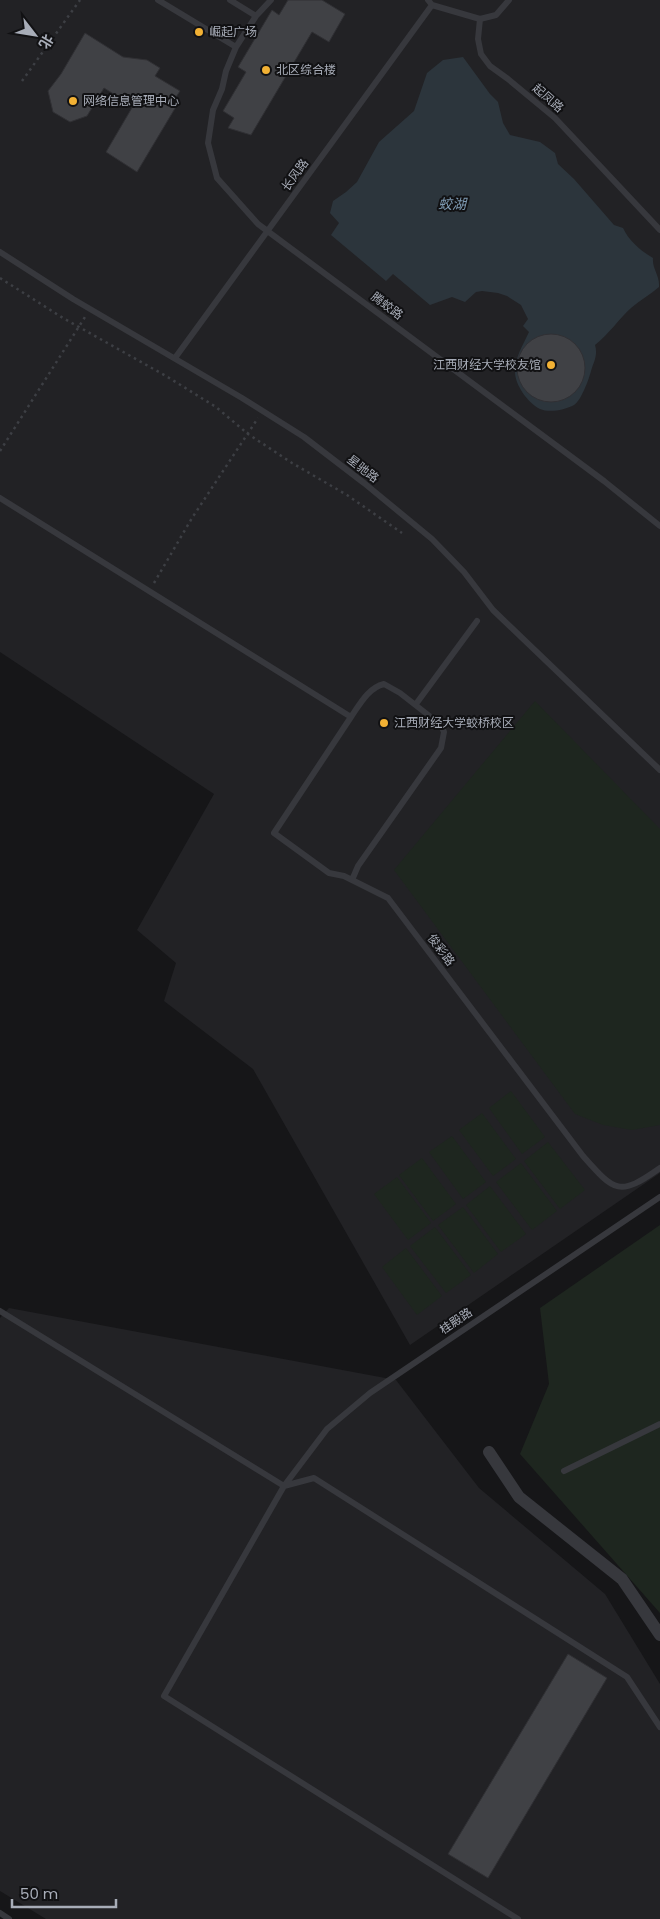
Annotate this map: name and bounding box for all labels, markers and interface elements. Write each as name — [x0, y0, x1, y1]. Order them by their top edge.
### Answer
north arrow — [10, 10, 60, 60]
place label: 崛起广场 — [209, 23, 257, 40]
marker: 崛起广场 — [193, 26, 205, 38]
text: 北 — [34, 31, 58, 53]
place label: 北区综合楼 — [276, 61, 336, 78]
marker: 北区综合楼 — [260, 64, 272, 76]
street label: 起凤路 — [529, 79, 567, 116]
place label: 网络信息管理中心 — [83, 92, 179, 109]
marker: 网络信息管理中心 — [67, 95, 79, 107]
street label: 长风路 — [277, 155, 312, 194]
water label: 蛟湖 — [438, 194, 468, 214]
street label: 腾蛟路 — [368, 288, 407, 323]
place label: 江西财经大学校友馆 — [433, 356, 541, 373]
marker: 江西财经大学校友馆 — [545, 359, 557, 371]
street label: 星驰路 — [344, 451, 383, 486]
place label: 江西财经大学蛟桥校区 — [394, 714, 514, 731]
marker: 江西财经大学蛟桥校区 — [378, 717, 390, 729]
street label: 俊彩路 — [424, 930, 459, 969]
street label: 桂殿路 — [436, 1303, 475, 1338]
scale bar — [12, 1876, 116, 1908]
text: 50 m — [20, 1883, 58, 1904]

